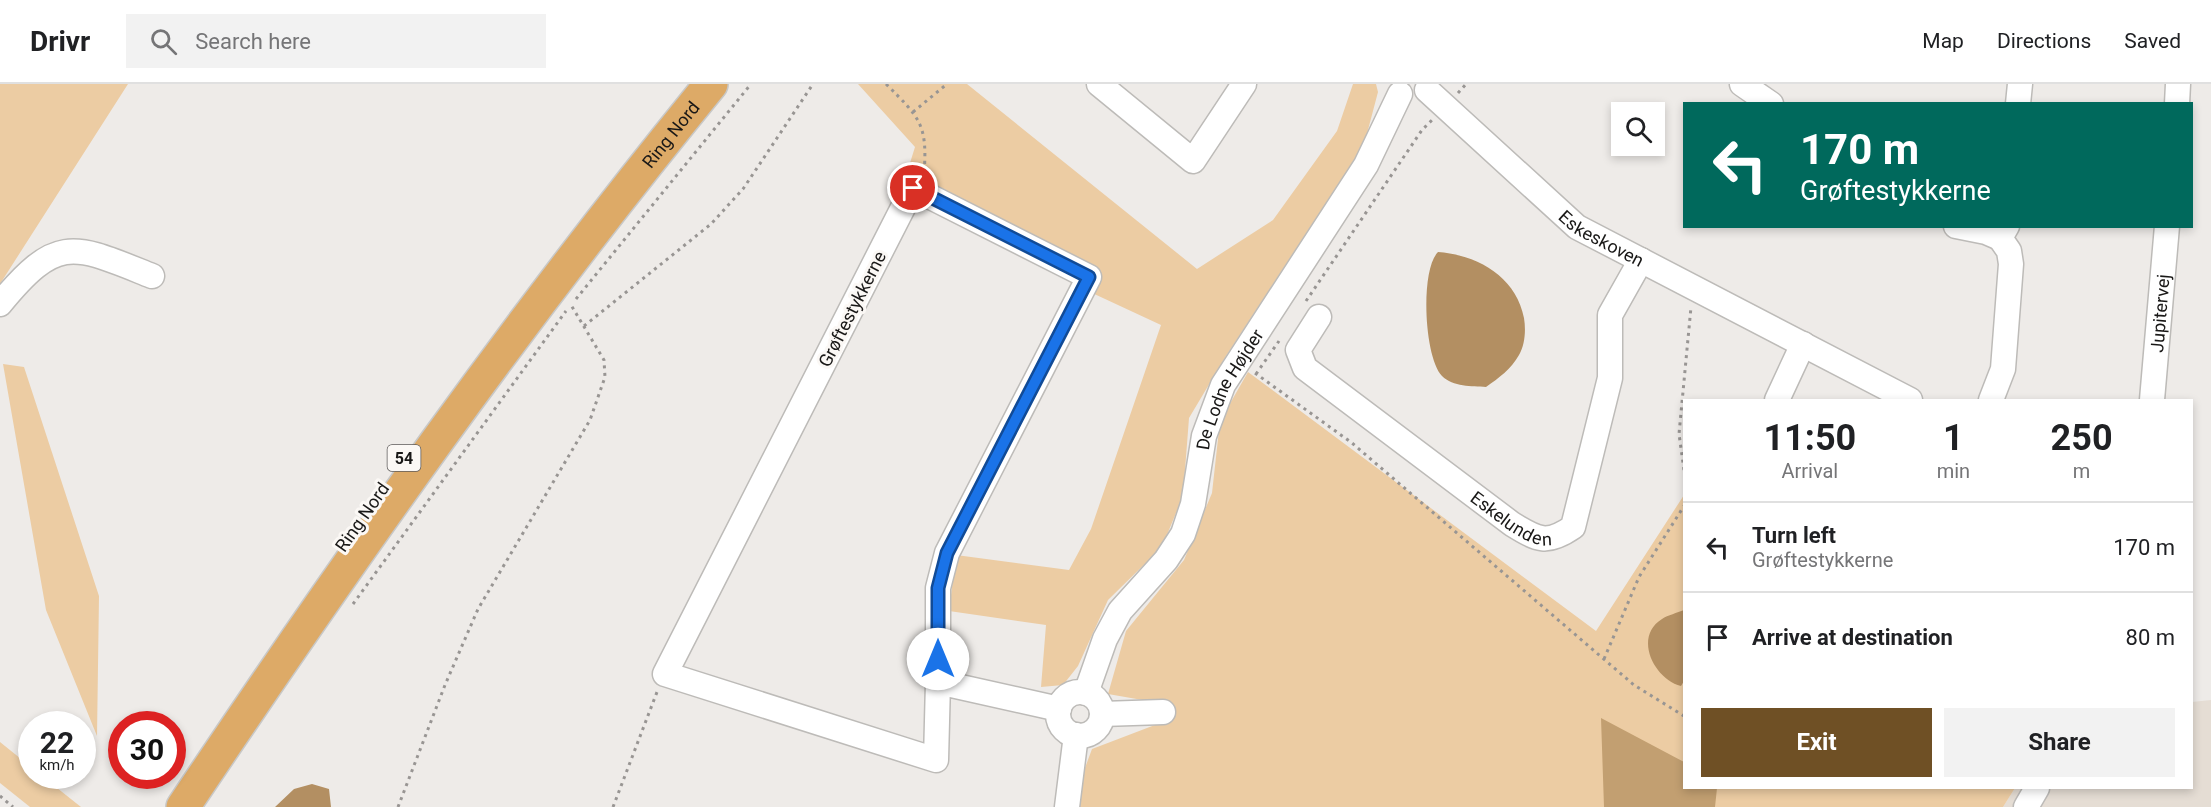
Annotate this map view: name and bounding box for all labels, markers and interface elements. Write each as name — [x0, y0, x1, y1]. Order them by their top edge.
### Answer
search box — [126, 14, 546, 68]
text: Drivr — [30, 25, 90, 58]
icon: search — [147, 25, 180, 58]
text: Search here — [195, 29, 311, 54]
text: Map — [1922, 29, 1964, 53]
text: Directions — [1997, 29, 2091, 53]
text: Saved — [2124, 29, 2181, 53]
street label: Ring Nord — [637, 97, 703, 172]
map controls — [1611, 102, 1665, 156]
button: search — [1611, 102, 1665, 156]
text: 170 m — [1800, 125, 1919, 174]
icon: left — [1701, 126, 1779, 204]
pin — [887, 162, 938, 213]
icon: arrive — [896, 171, 929, 204]
text: Grøftestykkerne — [1800, 175, 1991, 207]
street label: Eskeskoven — [1555, 205, 1648, 271]
street label: Grøftestykkerne — [814, 248, 890, 370]
street label: Jupitervej — [2146, 273, 2173, 353]
street label: De Lodne Højder — [1191, 325, 1267, 451]
text: 11:50 — [1763, 417, 1856, 459]
text: 1 — [1943, 417, 1964, 459]
text: 250 — [2051, 417, 2113, 459]
road number: 54 — [388, 445, 420, 471]
text: Arrival — [1781, 459, 1838, 483]
text: min — [1937, 459, 1970, 483]
text: m — [2073, 459, 2090, 483]
street label: Ring Nord — [331, 479, 393, 555]
street label: Eskelunden — [1467, 486, 1552, 549]
text: Turn left — [1752, 523, 1836, 548]
icon: left — [1701, 531, 1734, 564]
text: 170 m — [2113, 535, 2175, 560]
text: Grøftestykkerne — [1752, 548, 1893, 572]
icon: arrive — [1701, 621, 1734, 654]
text: Arrive at destination — [1752, 625, 1953, 650]
text: 80 m — [2126, 625, 2175, 650]
position arrow — [906, 627, 970, 691]
button: Exit — [1701, 708, 1932, 777]
button: Share — [1944, 708, 2175, 777]
speed limit sign: 30 — [108, 711, 186, 789]
text: 22 — [40, 725, 74, 760]
text: km/h — [39, 756, 75, 774]

